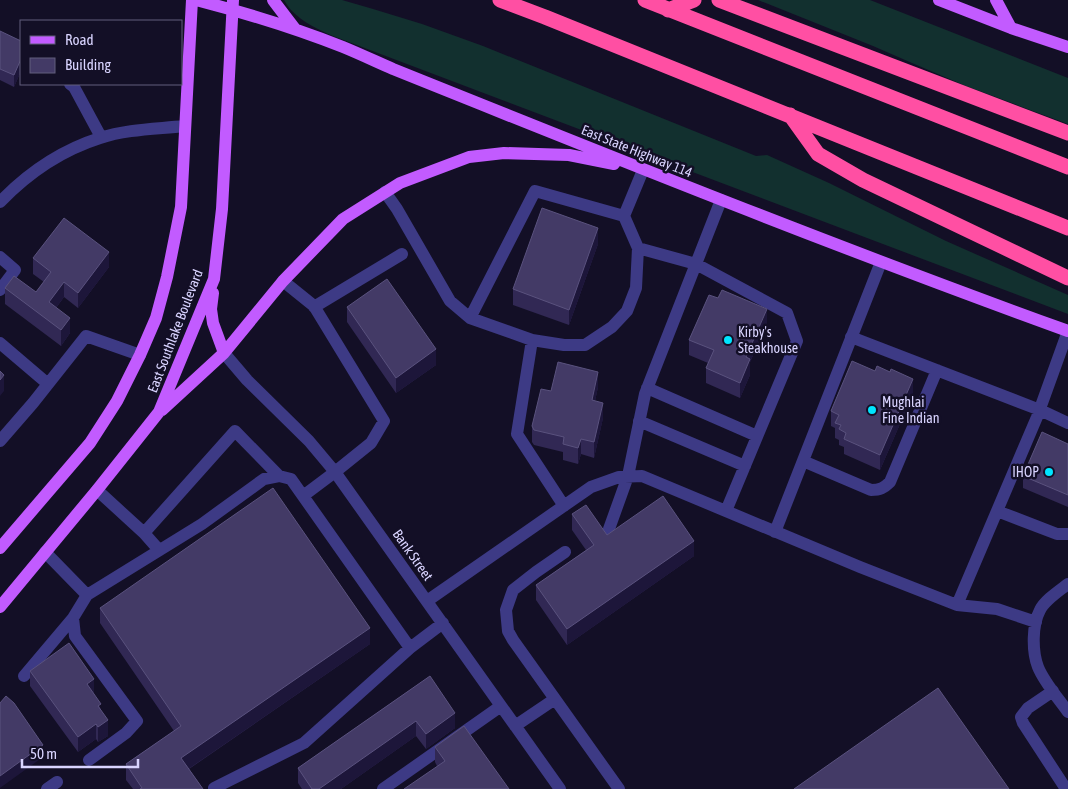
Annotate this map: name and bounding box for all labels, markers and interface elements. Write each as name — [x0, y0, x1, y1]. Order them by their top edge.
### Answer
legend — [20, 20, 182, 85]
text: Road — [65, 31, 94, 48]
text: Building — [65, 56, 111, 73]
street label: East State Highway 114 — [579, 121, 695, 181]
street label: East Southlake Boulevard — [144, 267, 206, 395]
place label: Kirby's Steakhouse — [738, 324, 798, 356]
marker: Kirby's Steakhouse — [722, 334, 734, 346]
place label: Mughlai Fine Indian — [882, 394, 939, 426]
marker: Mughlai Fine Indian — [866, 404, 878, 416]
place label: IHOP — [1012, 464, 1039, 480]
marker: IHOP — [1043, 466, 1055, 478]
street label: Bank Street — [390, 526, 436, 584]
scale bar — [22, 736, 139, 768]
text: 50 m — [30, 745, 57, 762]

